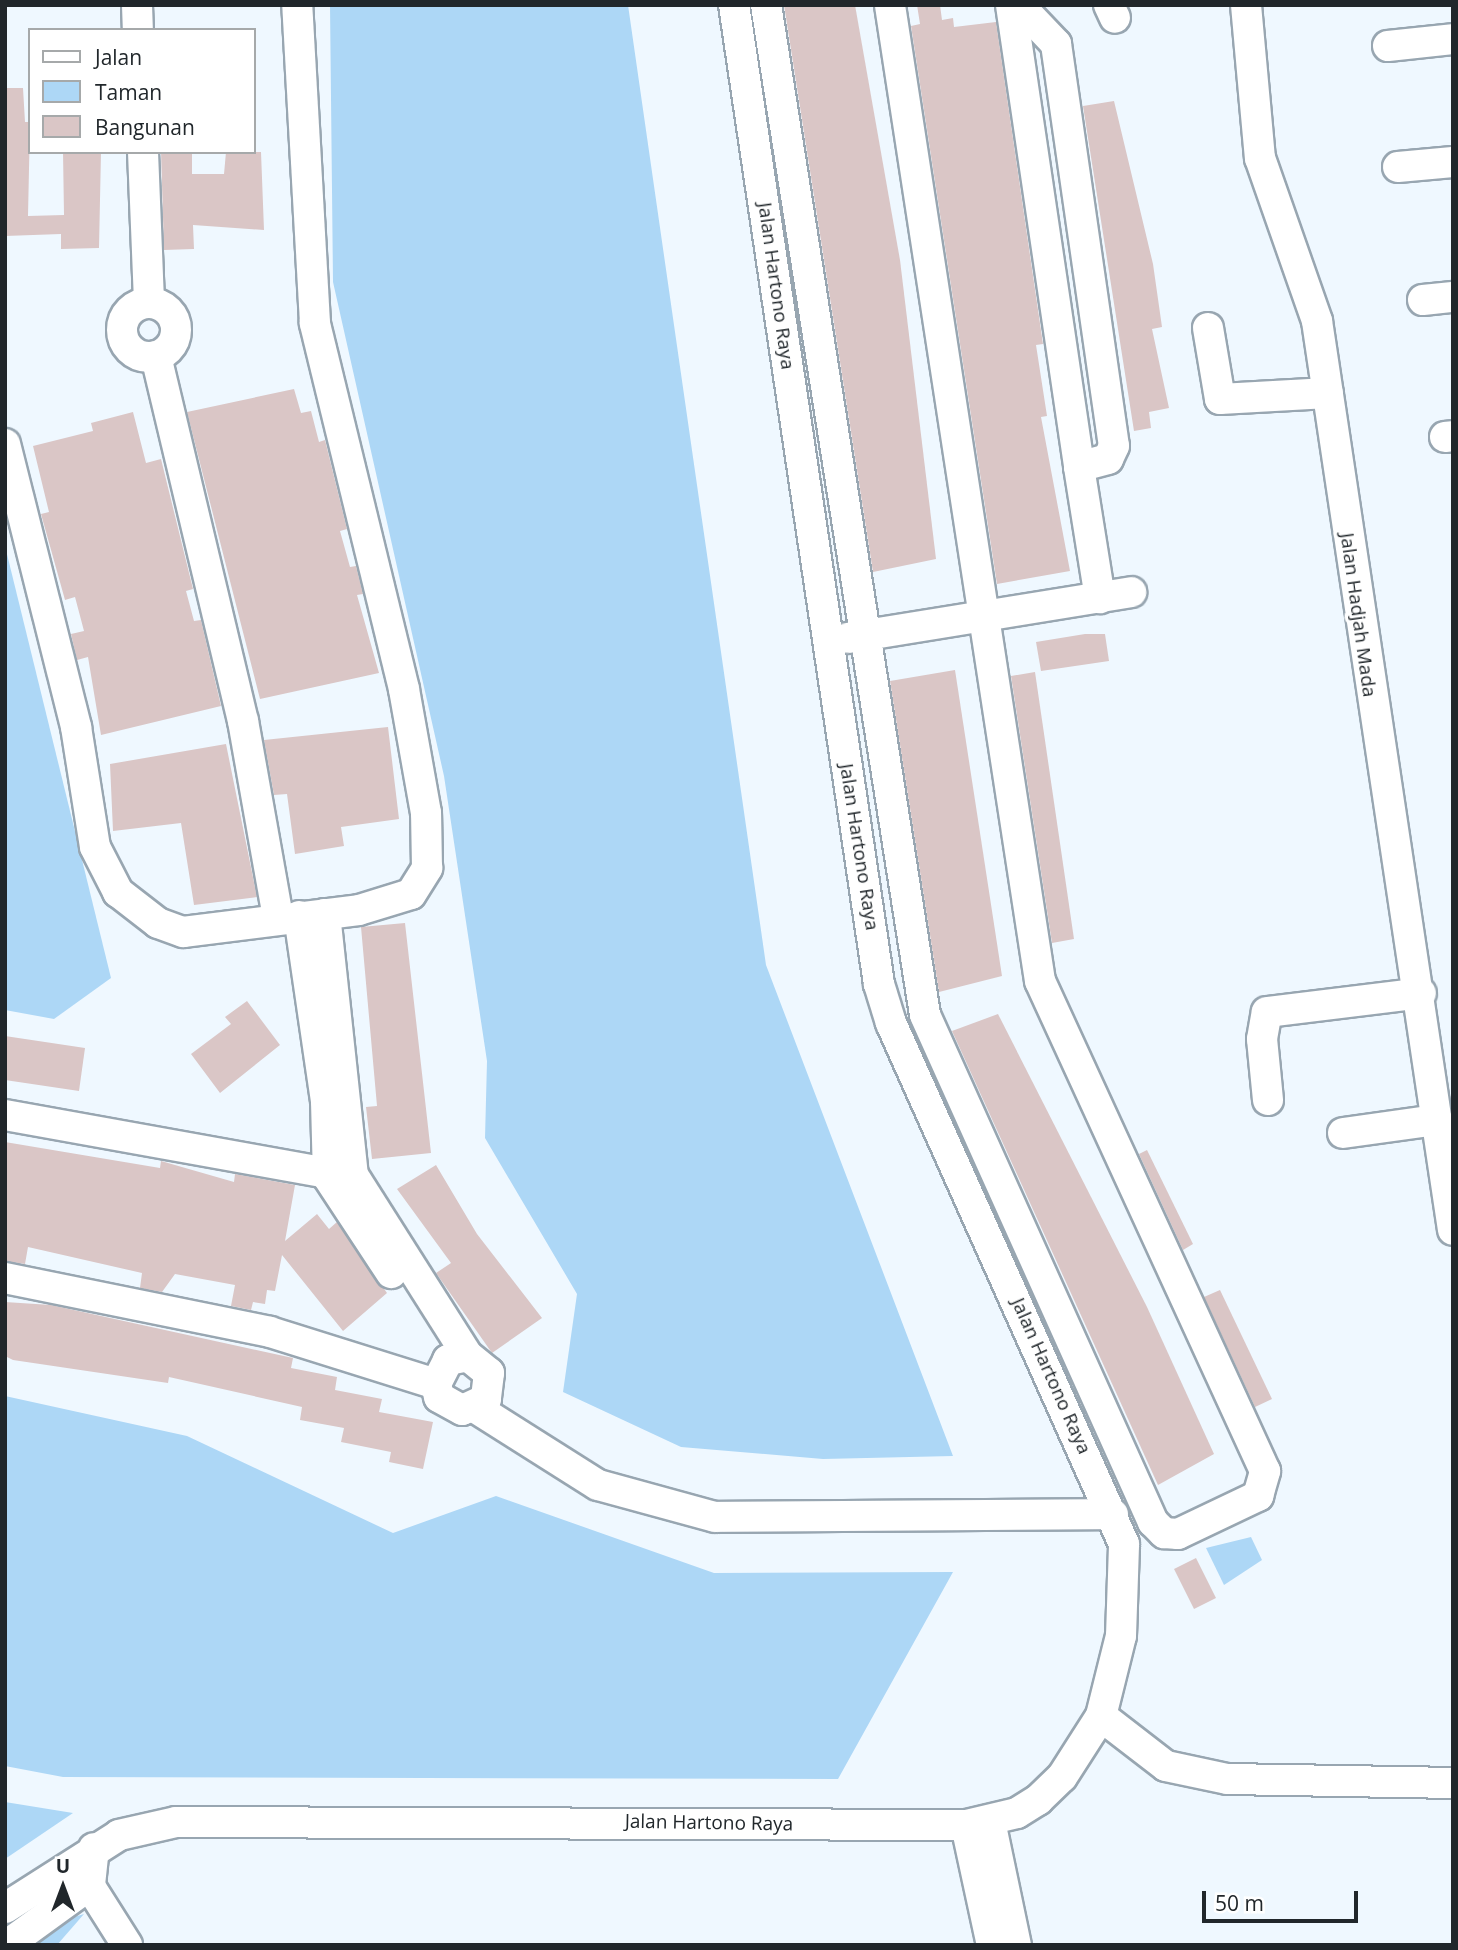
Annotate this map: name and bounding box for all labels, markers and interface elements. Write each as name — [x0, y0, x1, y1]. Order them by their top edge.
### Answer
legend — [28, 28, 256, 154]
text: Jalan — [95, 43, 142, 71]
text: Taman — [95, 78, 162, 106]
text: Bangunan — [95, 113, 195, 141]
street label: Jalan Hartono Raya — [753, 201, 799, 371]
street label: Jalan Hadjah Mada — [1335, 531, 1381, 699]
street label: Jalan Hartono Raya — [835, 762, 883, 932]
street label: Jalan Hartono Raya — [1006, 1294, 1096, 1458]
street label: Jalan Hartono Raya — [625, 1810, 793, 1836]
north arrow — [28, 1852, 98, 1922]
text: U — [56, 1853, 70, 1879]
scale bar — [1206, 1876, 1362, 1920]
text: 50 m — [1215, 1889, 1264, 1917]

